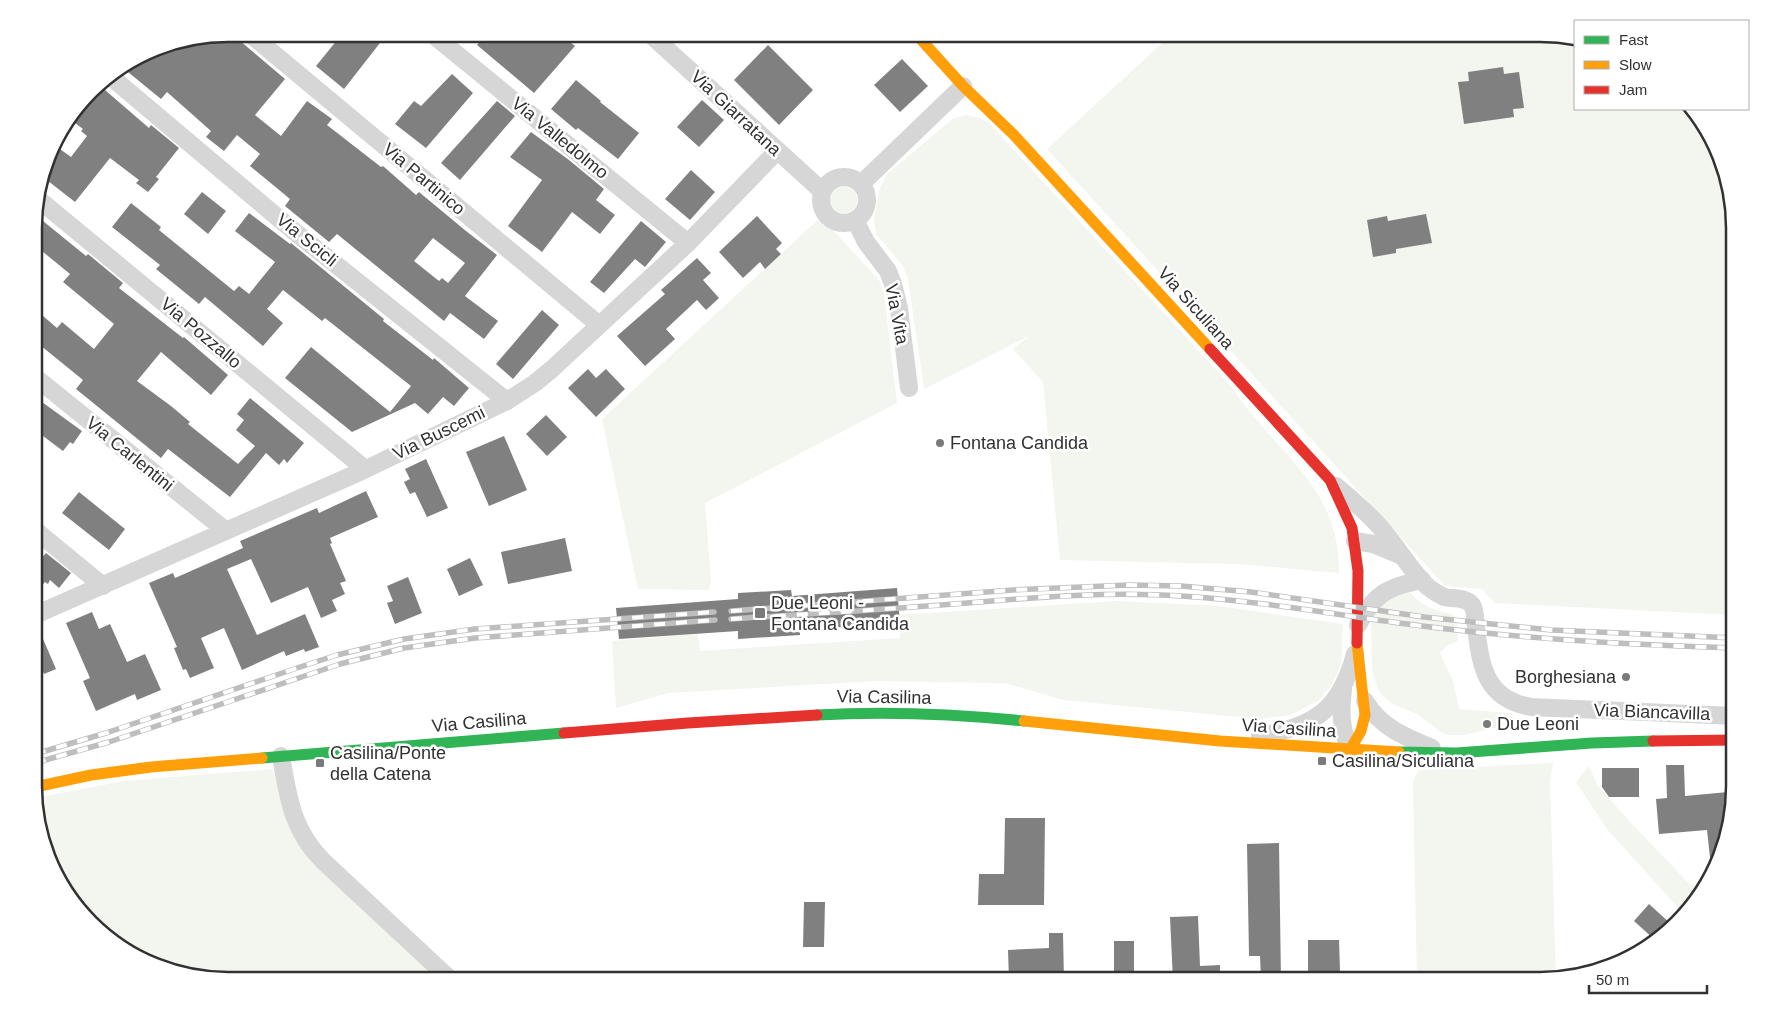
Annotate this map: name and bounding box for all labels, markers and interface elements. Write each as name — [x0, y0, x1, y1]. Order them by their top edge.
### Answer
legend — [1574, 20, 1749, 110]
text: Fast — [1619, 31, 1649, 48]
text: Slow — [1619, 56, 1652, 73]
street label: Via Giarratana — [687, 66, 786, 160]
text: Jam — [1619, 81, 1647, 98]
street label: Via Valledolmo — [508, 93, 612, 183]
street label: Via Partinico — [379, 139, 469, 219]
street label: Via Scicli — [272, 209, 342, 271]
street label: Via Siculiana — [1154, 263, 1239, 354]
street label: Via Vita — [881, 282, 913, 347]
street label: Via Pozzallo — [157, 294, 245, 372]
street label: Via Buscemi — [390, 402, 488, 464]
street label: Via Carlentini — [82, 413, 178, 495]
place label: Fontana Candida — [950, 433, 1089, 453]
marker: Fontana Candida — [934, 437, 946, 449]
place label: Due Leoni - Fontana Candida — [771, 593, 910, 634]
marker: Due Leoni - Fontana Candida — [753, 606, 767, 620]
place label: Borghesiana — [1515, 667, 1617, 687]
marker: Borghesiana — [1620, 671, 1632, 683]
street label: Via Casilina — [836, 686, 933, 708]
street label: Via Biancavilla — [1593, 700, 1712, 724]
street label: Via Casilina — [431, 708, 528, 736]
place label: Due Leoni — [1497, 714, 1579, 734]
street label: Via Casilina — [1241, 715, 1338, 741]
marker: Due Leoni — [1481, 718, 1493, 730]
place label: Casilina/Ponte della Catena — [330, 743, 446, 784]
place label: Casilina/Siculiana — [1332, 751, 1475, 771]
marker: Casilina/Siculiana — [1316, 755, 1328, 767]
marker: Casilina/Ponte della Catena — [314, 757, 326, 769]
scale bar — [1589, 962, 1706, 994]
text: 50 m — [1596, 971, 1629, 988]

